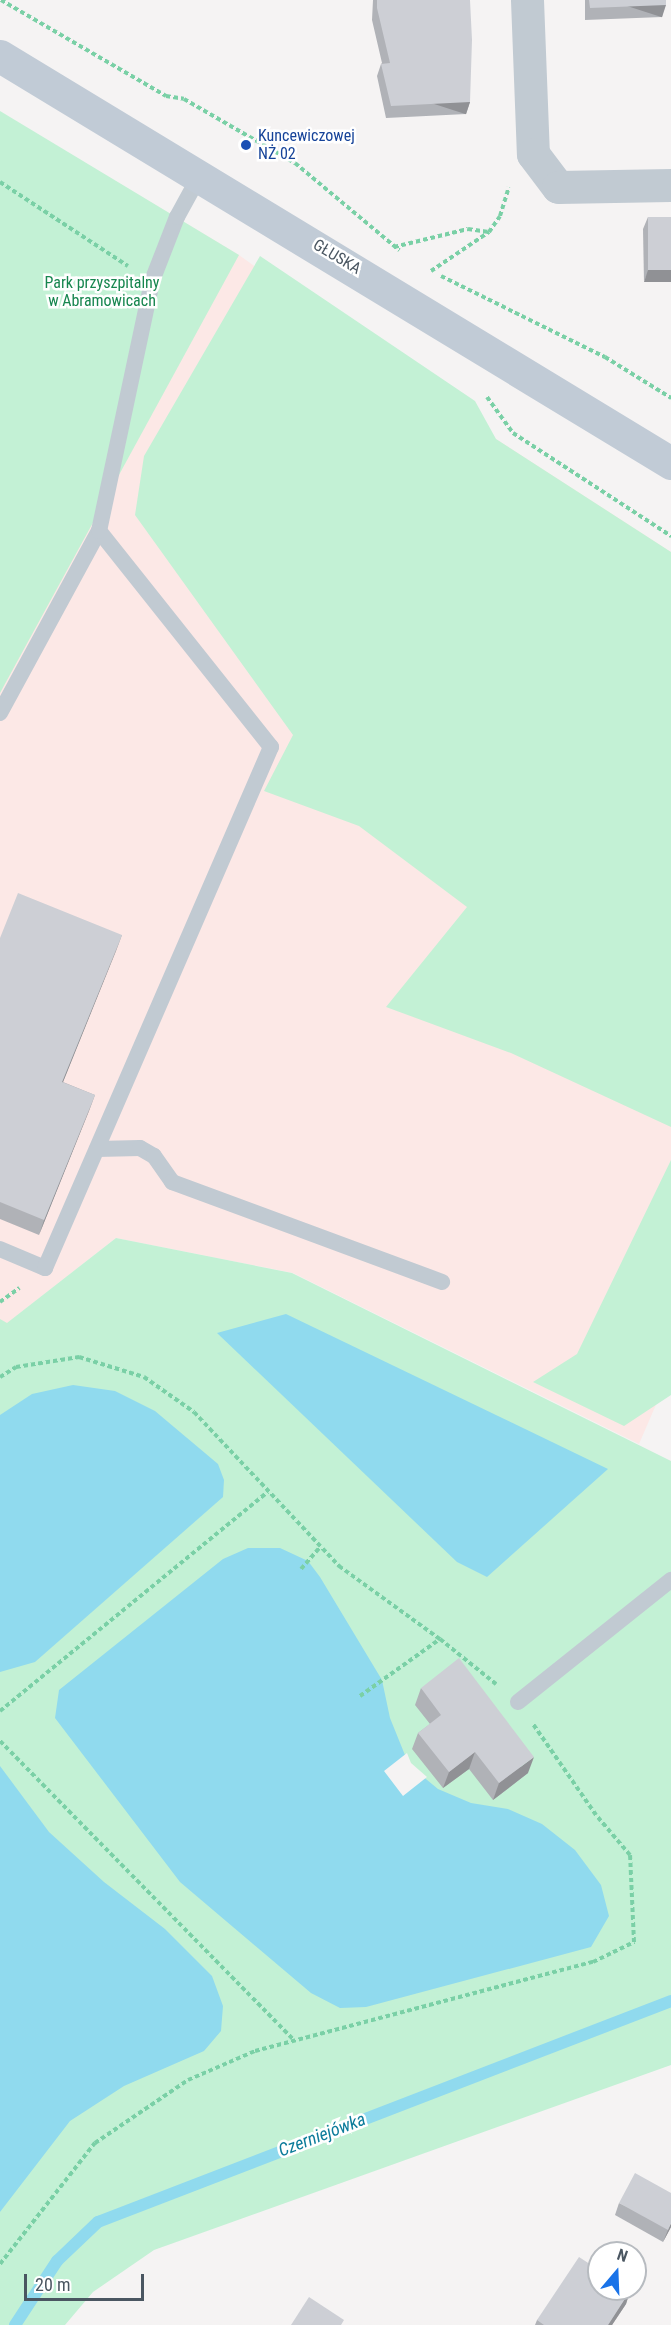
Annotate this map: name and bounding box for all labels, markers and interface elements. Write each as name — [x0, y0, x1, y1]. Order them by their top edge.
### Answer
place label: Kuncewiczowej NŻ 02 — [258, 126, 355, 164]
marker: Kuncewiczowej NŻ 02 — [239, 138, 253, 152]
street label: GŁUSKA — [310, 235, 364, 279]
park label: Park przyszpitalny w Abramowicach — [44, 273, 160, 311]
water label: Czerniejówka — [275, 2108, 369, 2162]
north arrow — [587, 2241, 647, 2301]
text: N — [615, 2245, 630, 2266]
scale bar — [27, 2262, 147, 2300]
text: 20 m — [35, 2274, 70, 2295]

